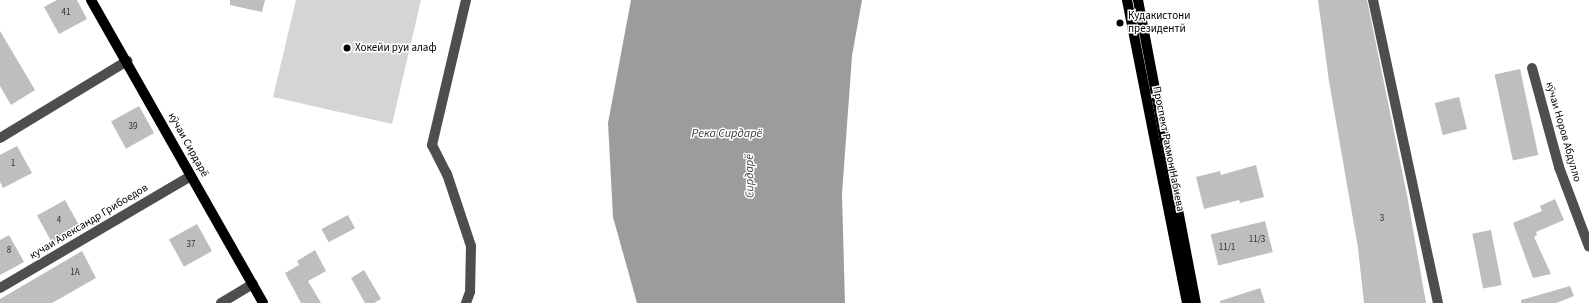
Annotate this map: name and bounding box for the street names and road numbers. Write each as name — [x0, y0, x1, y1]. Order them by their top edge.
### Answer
street label: кӯчаи Норов Абдулло — [1542, 80, 1584, 184]
street label: Проспект Рахмон Набиева — [1149, 85, 1187, 213]
street label: кӯчаи Сирдарё — [165, 110, 211, 180]
street label: кучаи Александр Грибоедов — [27, 181, 151, 263]

